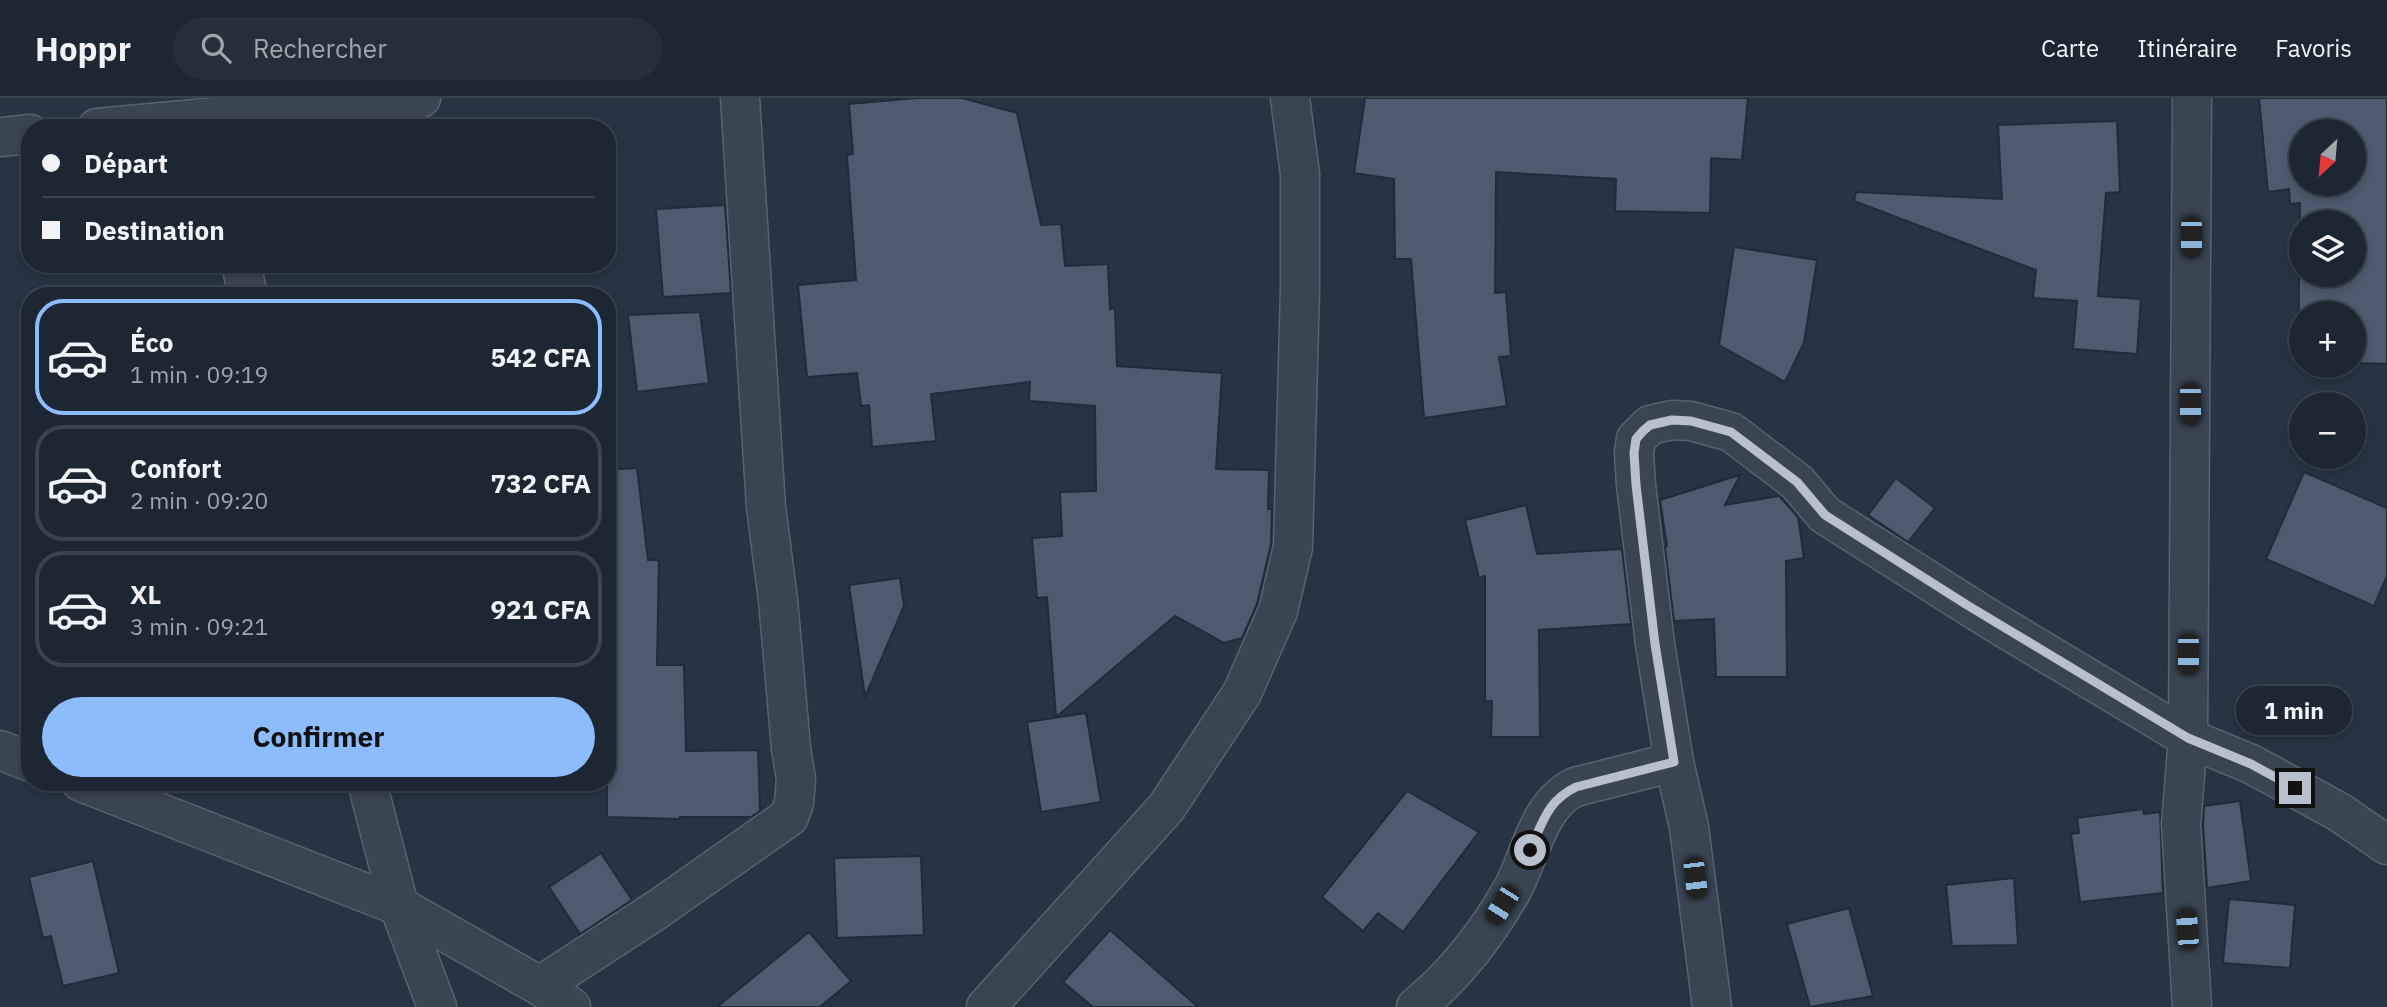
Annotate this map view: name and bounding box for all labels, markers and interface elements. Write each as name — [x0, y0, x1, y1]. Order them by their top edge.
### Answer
search box — [173, 17, 663, 80]
text: Hoppr — [35, 27, 131, 70]
icon: search — [197, 29, 235, 67]
text: Rechercher — [253, 31, 387, 65]
text: Carte — [2041, 32, 2099, 64]
text: Itinéraire — [2137, 32, 2237, 64]
text: Favoris — [2275, 32, 2352, 64]
north arrow — [2289, 119, 2366, 196]
map controls — [2289, 119, 2366, 469]
text: Départ — [84, 146, 168, 180]
button: layers — [2289, 210, 2366, 287]
text: Destination — [84, 213, 225, 247]
car — [2181, 216, 2202, 258]
button: + — [2289, 301, 2366, 378]
text: Éco — [130, 325, 174, 359]
icon: car — [46, 326, 109, 389]
text: 542 CFA — [490, 340, 591, 374]
text: 1 min · 09:19 — [130, 359, 268, 389]
car — [2180, 383, 2201, 425]
button: − — [2289, 392, 2366, 469]
text: Confort — [130, 451, 222, 485]
icon: car — [46, 452, 109, 515]
text: 732 CFA — [490, 466, 591, 500]
text: 2 min · 09:20 — [130, 485, 268, 515]
text: XL — [130, 577, 161, 611]
icon: car — [46, 578, 109, 641]
text: 921 CFA — [490, 592, 591, 626]
text: 3 min · 09:21 — [130, 611, 268, 641]
car — [2178, 633, 2199, 675]
callout: 1 min — [2237, 686, 2353, 736]
text: 1 min — [2264, 695, 2324, 725]
button: Confirmer — [42, 697, 595, 777]
route end — [2279, 772, 2311, 804]
route start — [1514, 834, 1546, 866]
car — [1683, 856, 1708, 900]
car — [1482, 882, 1523, 928]
car — [2176, 907, 2199, 951]

